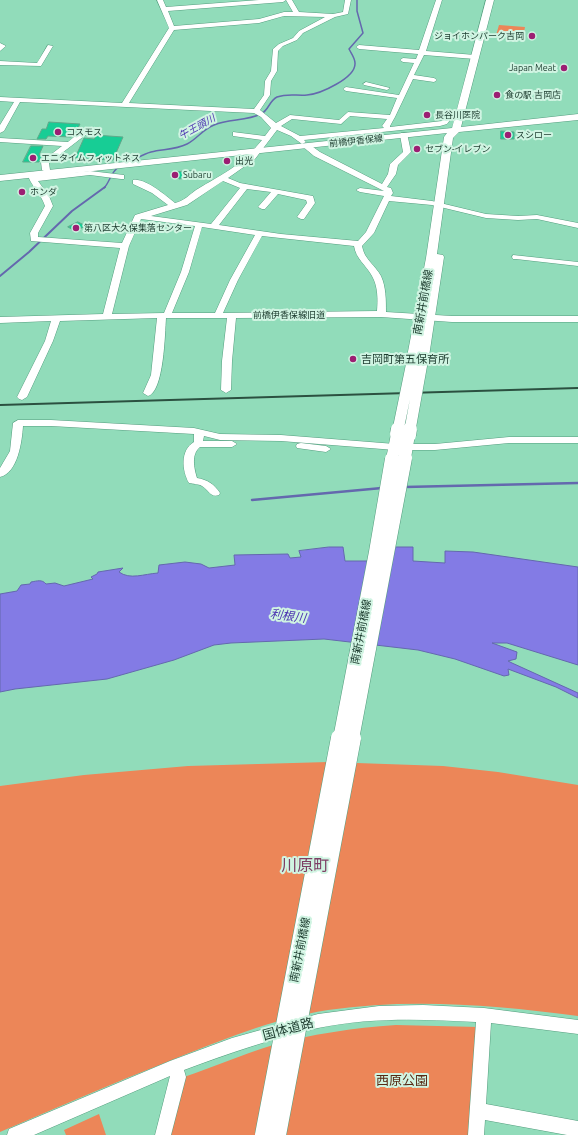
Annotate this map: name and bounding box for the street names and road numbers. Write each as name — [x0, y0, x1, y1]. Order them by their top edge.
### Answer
street label: 前橋伊香保線 — [329, 133, 383, 149]
street label: 南新井前橋線 — [411, 268, 435, 336]
street label: 前橋伊香保線旧道 — [253, 310, 325, 320]
street label: 南新井前橋線 — [348, 598, 374, 666]
street label: 南新井前橋線 — [287, 916, 313, 984]
street label: 国体道路 — [261, 1015, 315, 1043]

